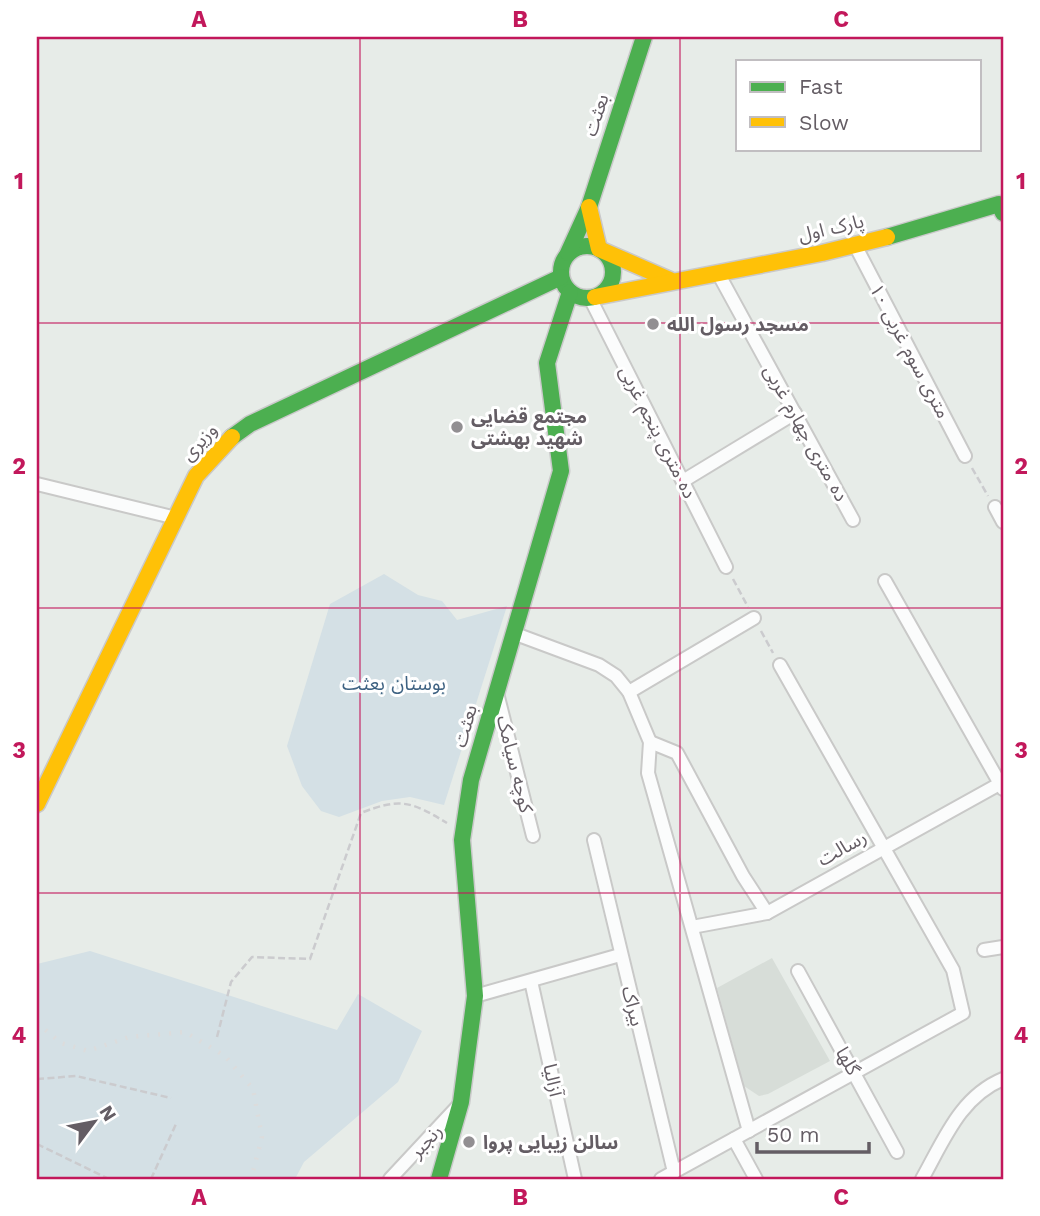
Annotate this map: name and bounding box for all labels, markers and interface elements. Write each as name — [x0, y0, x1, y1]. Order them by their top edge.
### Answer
text: A — [191, 6, 207, 33]
text: B — [512, 6, 528, 33]
text: C — [833, 6, 849, 33]
legend — [736, 60, 981, 150]
text: Fast — [799, 74, 843, 99]
street label: بعثت — [578, 91, 614, 139]
text: Slow — [799, 110, 849, 135]
text: 1 — [14, 168, 24, 195]
text: 1 — [1016, 168, 1026, 195]
street label: پارک اول — [796, 209, 866, 248]
street label: ۱۰ متری سوم غربی — [862, 280, 955, 424]
place label: مسجد رسول الله — [667, 313, 809, 336]
marker: مسجد رسول الله — [645, 316, 661, 332]
street label: ده متری چهارم غربی — [756, 361, 853, 507]
street label: ده متری پنجم غربی — [612, 362, 701, 504]
place label: مجتمع قضایی شهید بهشتی — [471, 405, 587, 450]
street label: وزیری — [176, 418, 222, 466]
marker: مجتمع قضایی شهید بهشتی — [449, 419, 465, 435]
text: 2 — [12, 453, 26, 480]
text: 2 — [1014, 453, 1028, 480]
park label: بوستان بعثت — [342, 672, 446, 695]
street label: بعثت — [448, 702, 482, 750]
street label: کوچه سیامک — [491, 713, 539, 817]
text: 3 — [12, 737, 26, 764]
text: 3 — [1014, 737, 1028, 764]
street label: رسالت — [813, 825, 871, 871]
street label: بیراک — [617, 984, 649, 1028]
text: 4 — [12, 1022, 27, 1049]
text: 4 — [1014, 1022, 1029, 1049]
street label: گلها — [831, 1043, 866, 1080]
street label: آزالیا — [538, 1061, 568, 1100]
north arrow — [60, 1086, 130, 1156]
text: N — [95, 1101, 121, 1125]
scale bar — [757, 1111, 869, 1155]
street label: رنجبر — [404, 1119, 447, 1163]
text: 50 m — [767, 1122, 819, 1147]
place label: سالن زيبايى پروا — [483, 1131, 618, 1154]
marker: سالن زيبايى پروا — [461, 1134, 477, 1150]
text: A — [191, 1184, 207, 1211]
text: B — [512, 1184, 528, 1211]
text: C — [833, 1184, 849, 1211]

